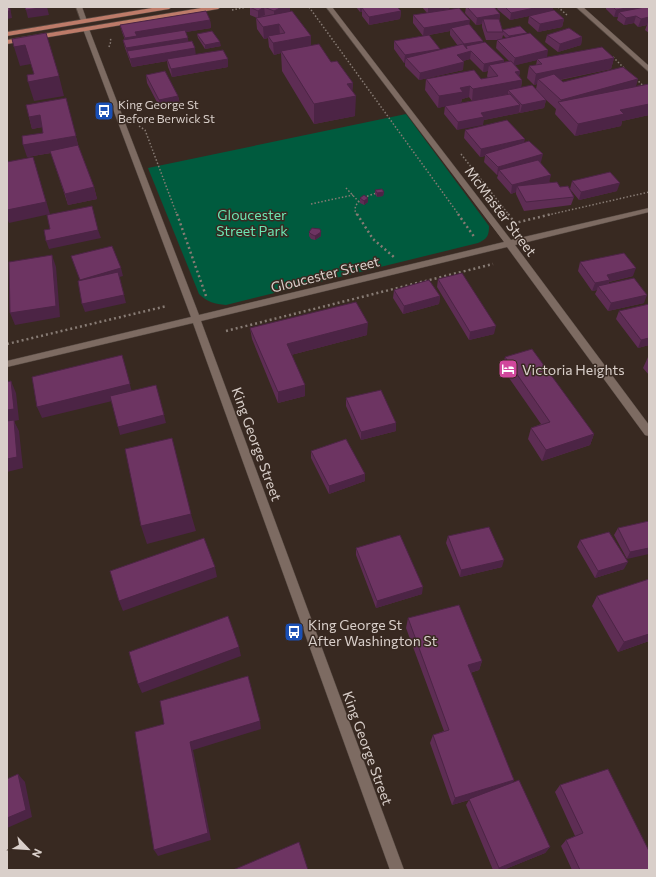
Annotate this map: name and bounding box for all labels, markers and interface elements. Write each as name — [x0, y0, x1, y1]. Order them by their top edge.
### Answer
place label: King George St Before Berwick St — [118, 97, 215, 125]
bus stop icon: King George St Before Berwick St — [93, 100, 115, 122]
street label: McMaster Street — [462, 163, 540, 259]
park label: Gloucester Street Park — [216, 206, 288, 239]
street label: Gloucester Street — [269, 252, 381, 296]
hotel icon: Victoria Heights — [497, 358, 519, 380]
place label: Victoria Heights — [522, 361, 625, 378]
street label: King George Street — [228, 385, 286, 504]
place label: King George St After Washington St — [308, 616, 437, 649]
bus stop icon: King George St After Washington St — [283, 621, 305, 643]
street label: King George Street — [339, 689, 397, 808]
north arrow — [8, 829, 48, 869]
text: N — [30, 847, 45, 860]

